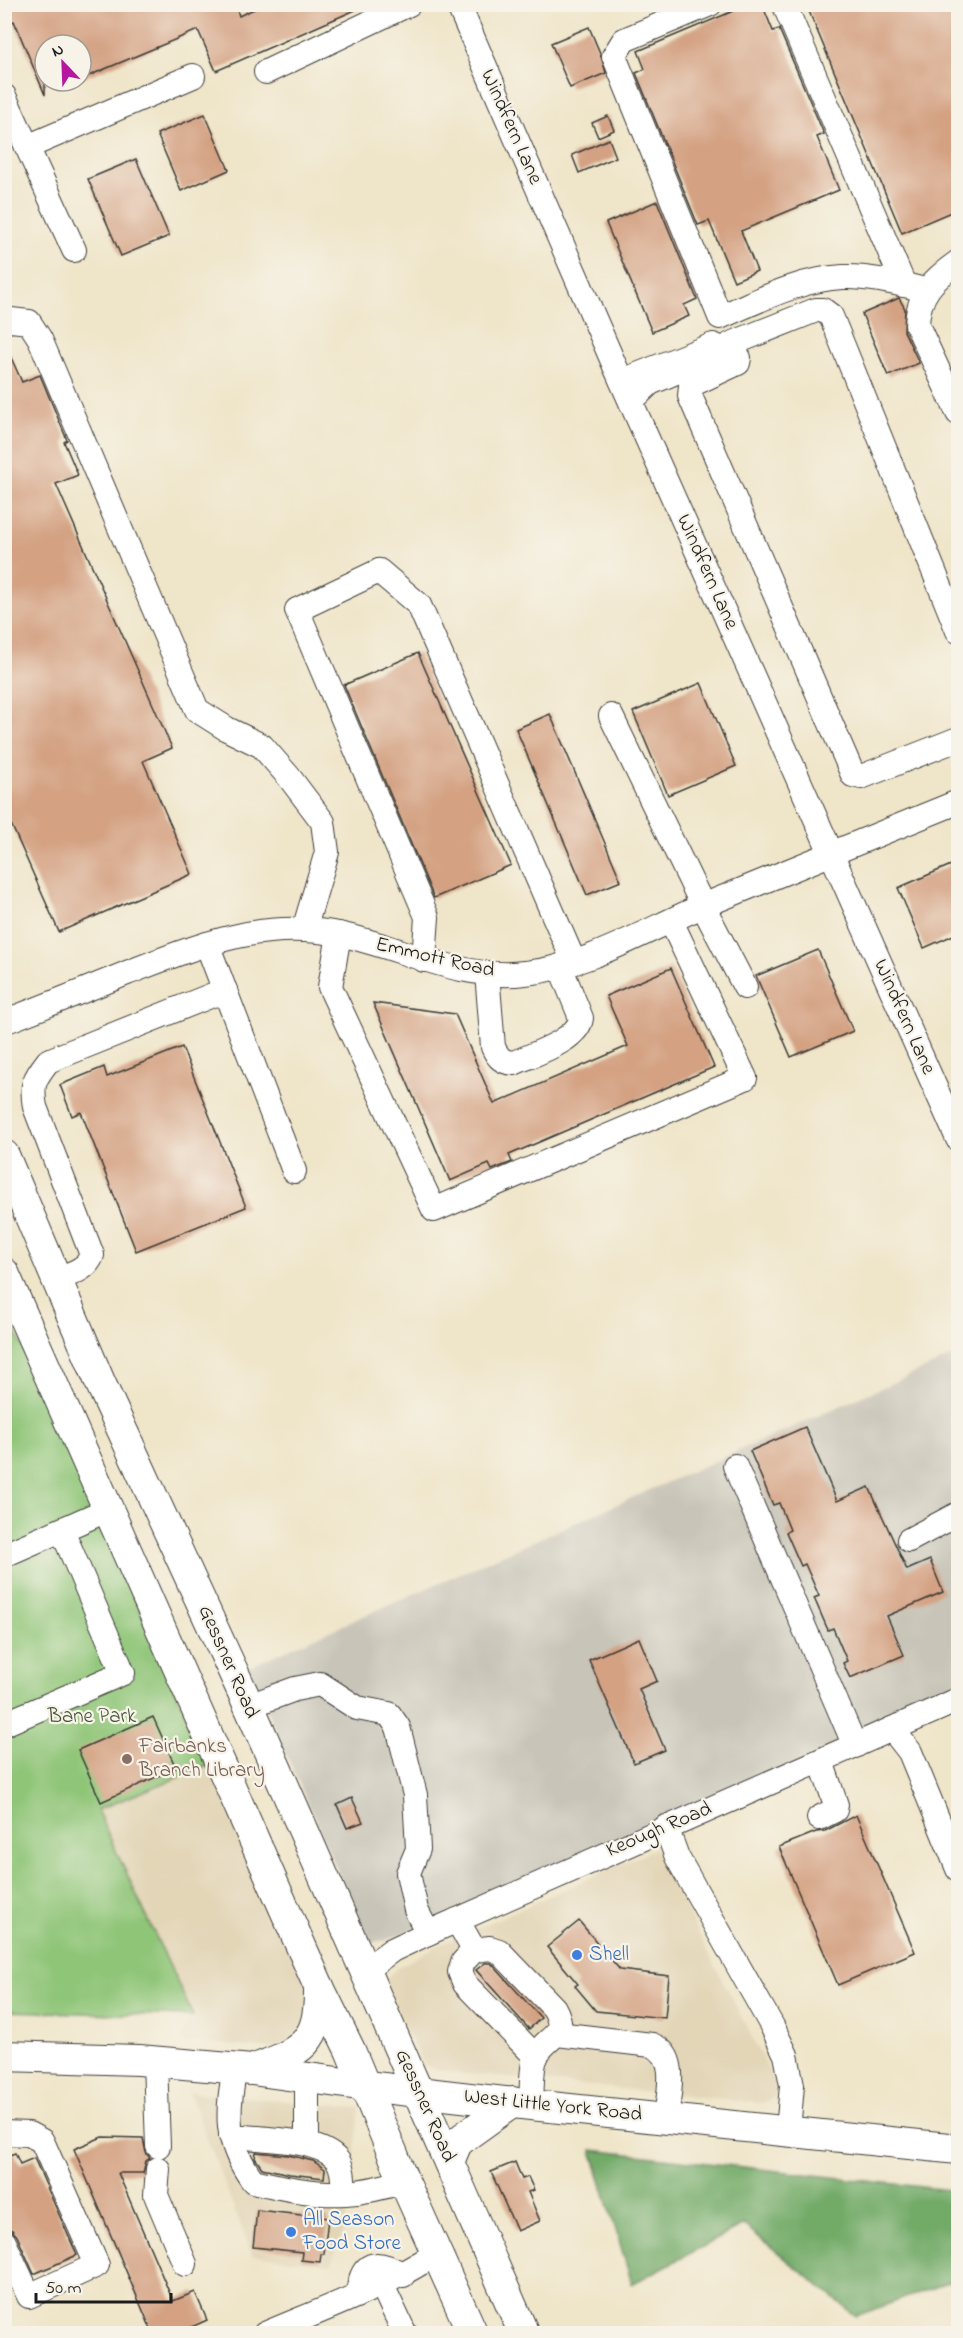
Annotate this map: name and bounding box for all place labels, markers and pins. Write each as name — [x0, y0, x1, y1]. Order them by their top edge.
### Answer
place label: Fairbanks Branch Library — [138, 1732, 265, 1788]
marker: Fairbanks Branch Library — [120, 1752, 134, 1766]
place label: Shell — [589, 1940, 629, 1970]
marker: Shell — [570, 1948, 584, 1962]
place label: All Season Food Store — [302, 2205, 402, 2259]
marker: All Season Food Store — [284, 2225, 298, 2239]

